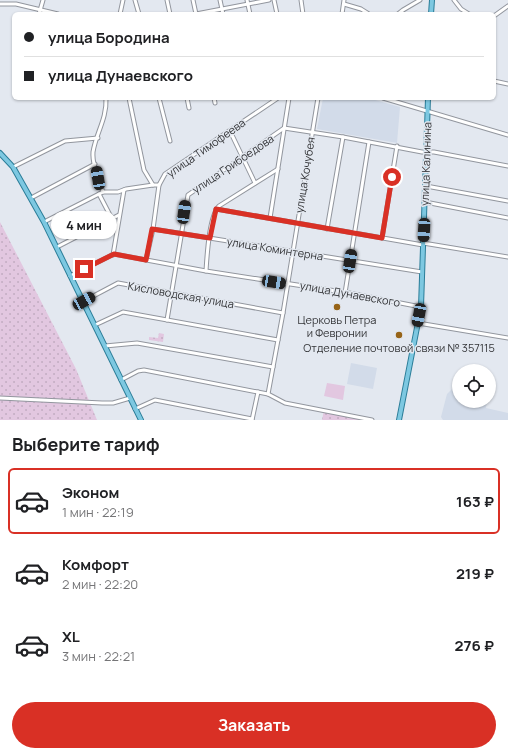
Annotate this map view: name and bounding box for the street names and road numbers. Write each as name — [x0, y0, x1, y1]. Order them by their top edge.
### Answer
street label: улица Тимофеева — [163, 115, 248, 180]
street label: улица Калинина — [417, 122, 434, 206]
street label: улица Грибоедова — [189, 131, 277, 197]
street label: улица Кочубея — [291, 136, 318, 214]
street label: улица Коминтерна — [226, 233, 324, 264]
street label: улица Дунаевского — [299, 277, 402, 310]
street label: Кисловодская улица — [127, 278, 235, 311]

